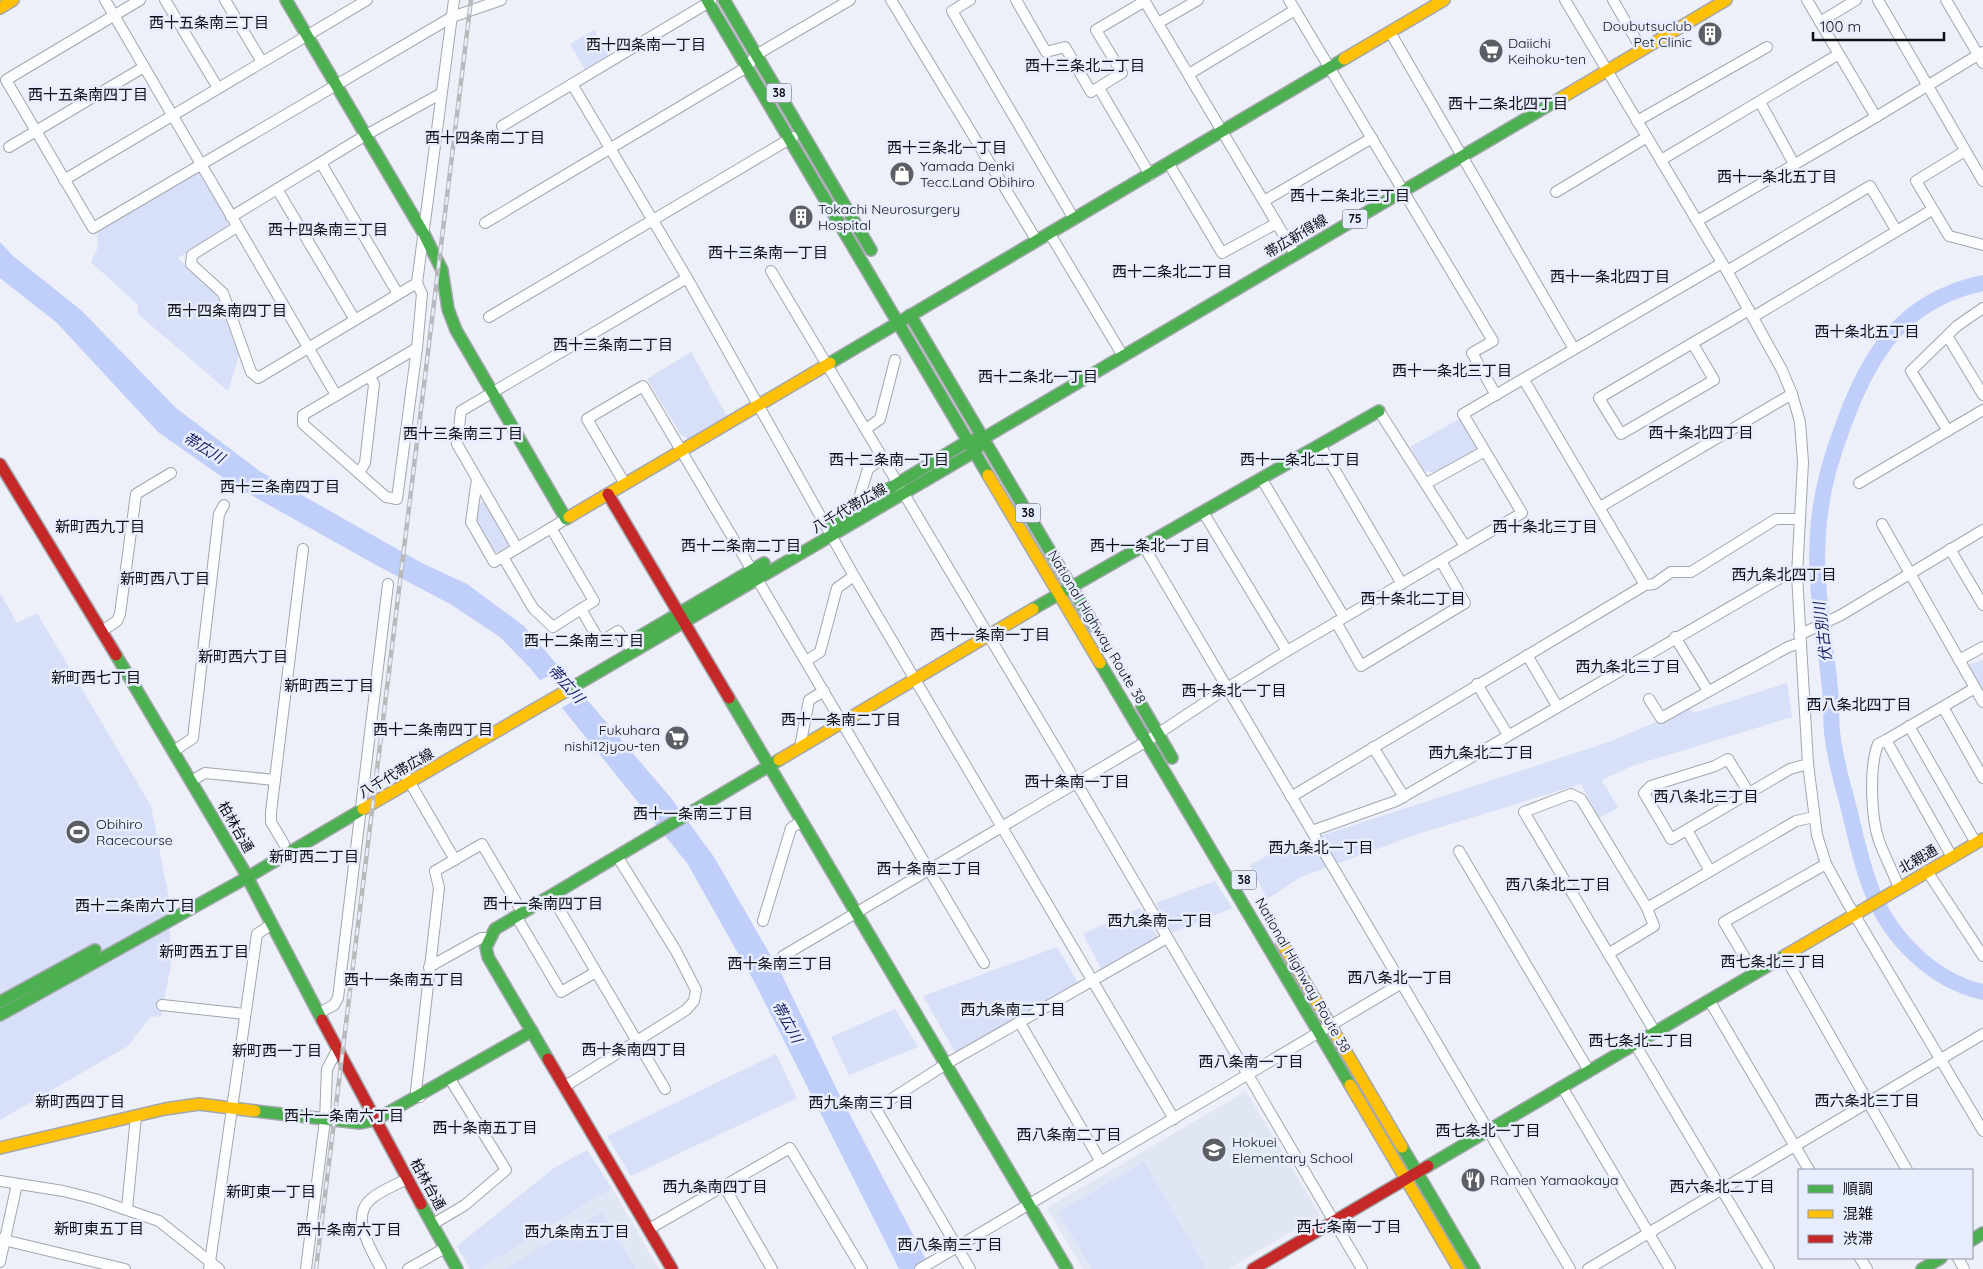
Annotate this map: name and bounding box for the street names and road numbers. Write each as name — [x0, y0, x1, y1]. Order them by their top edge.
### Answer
road number: 38 — [766, 84, 792, 102]
street label: 帯広新得線 — [1261, 210, 1331, 262]
road number: 75 — [1342, 210, 1368, 228]
street label: 八千代帯広線 — [808, 479, 890, 537]
road number: 38 — [1016, 503, 1040, 522]
street label: National Highway Route 38 — [1044, 547, 1150, 707]
street label: 八千代帯広線 — [355, 744, 437, 802]
street label: 柏林台通 — [214, 798, 258, 856]
street label: 北親通 — [1895, 841, 1941, 877]
road number: 38 — [1232, 870, 1256, 890]
street label: National Highway Route 38 — [1251, 894, 1355, 1056]
street label: 柏林台通 — [407, 1155, 449, 1213]

